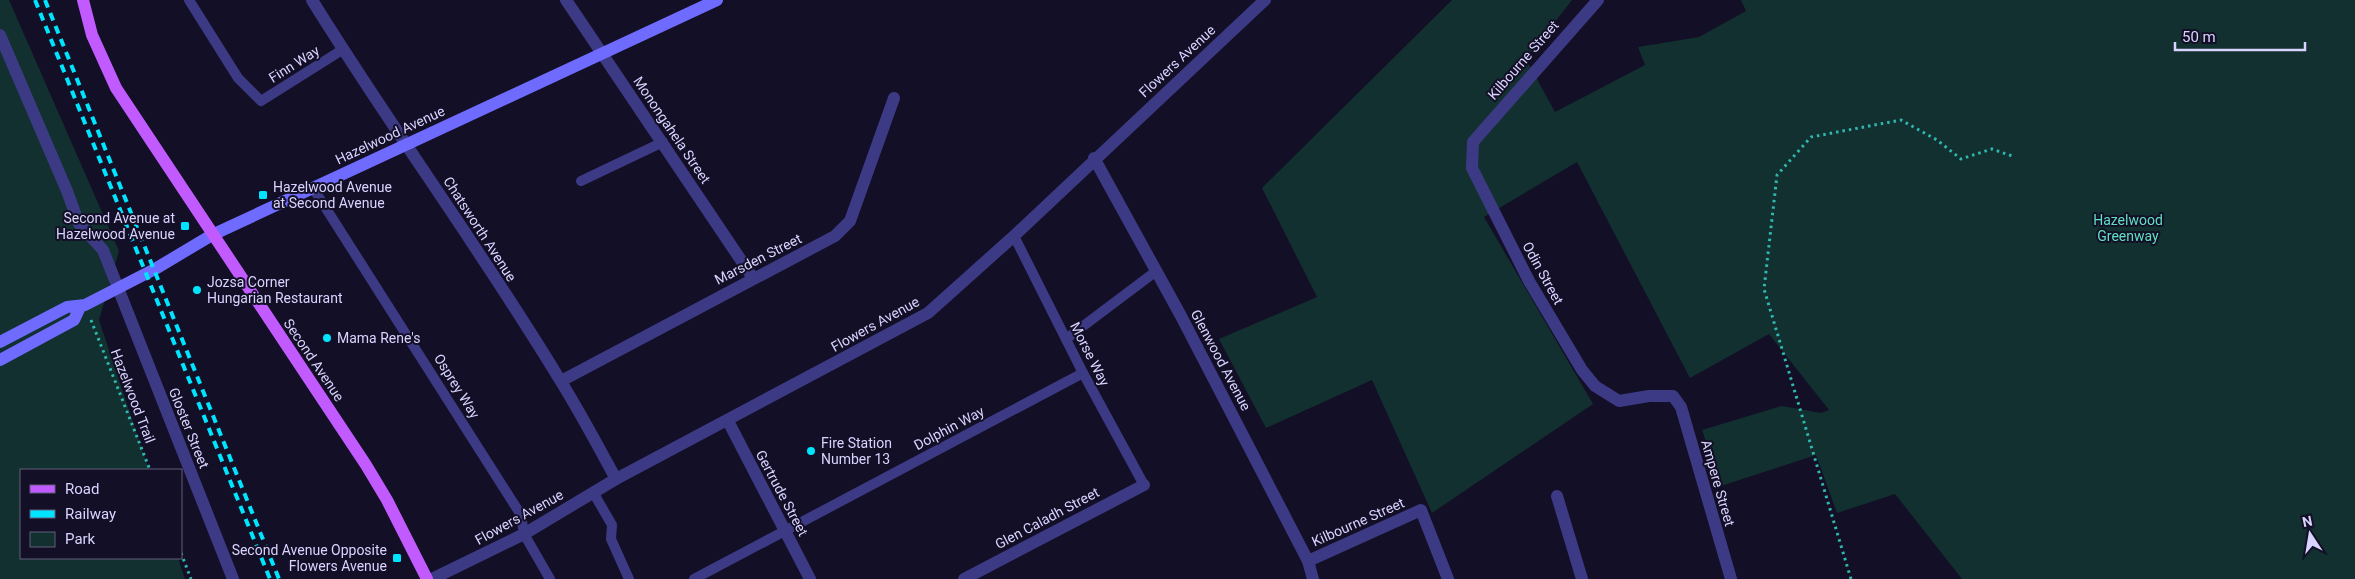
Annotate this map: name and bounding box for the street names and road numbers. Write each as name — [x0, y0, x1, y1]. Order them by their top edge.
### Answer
street label: Kilbourne Street — [1484, 17, 1562, 103]
street label: Flowers Avenue — [1136, 22, 1218, 100]
street label: Finn Way — [266, 42, 322, 86]
street label: Monongahela Street — [630, 73, 714, 187]
street label: Hazelwood Avenue — [333, 103, 447, 167]
street label: Chatsworth Avenue — [440, 174, 520, 284]
street label: Marsden Street — [712, 230, 804, 288]
street label: Odin Street — [1519, 239, 1567, 307]
street label: Flowers Avenue — [828, 293, 922, 355]
street label: Glenwood Avenue — [1188, 307, 1254, 413]
street label: Second Avenue — [281, 316, 347, 404]
street label: Morse Way — [1067, 319, 1113, 389]
street label: Hazelwood Trail — [108, 347, 158, 445]
street label: Osprey Way — [431, 351, 483, 422]
street label: Gloster Street — [166, 385, 213, 471]
street label: Dolphin Way — [911, 403, 987, 453]
street label: Ampere Street — [1698, 438, 1738, 528]
street label: Gertrude Street — [753, 447, 812, 539]
street label: Glen Caladh Street — [992, 484, 1102, 552]
street label: Flowers Avenue — [472, 486, 566, 548]
street label: Kilbourne Street — [1309, 494, 1407, 550]

